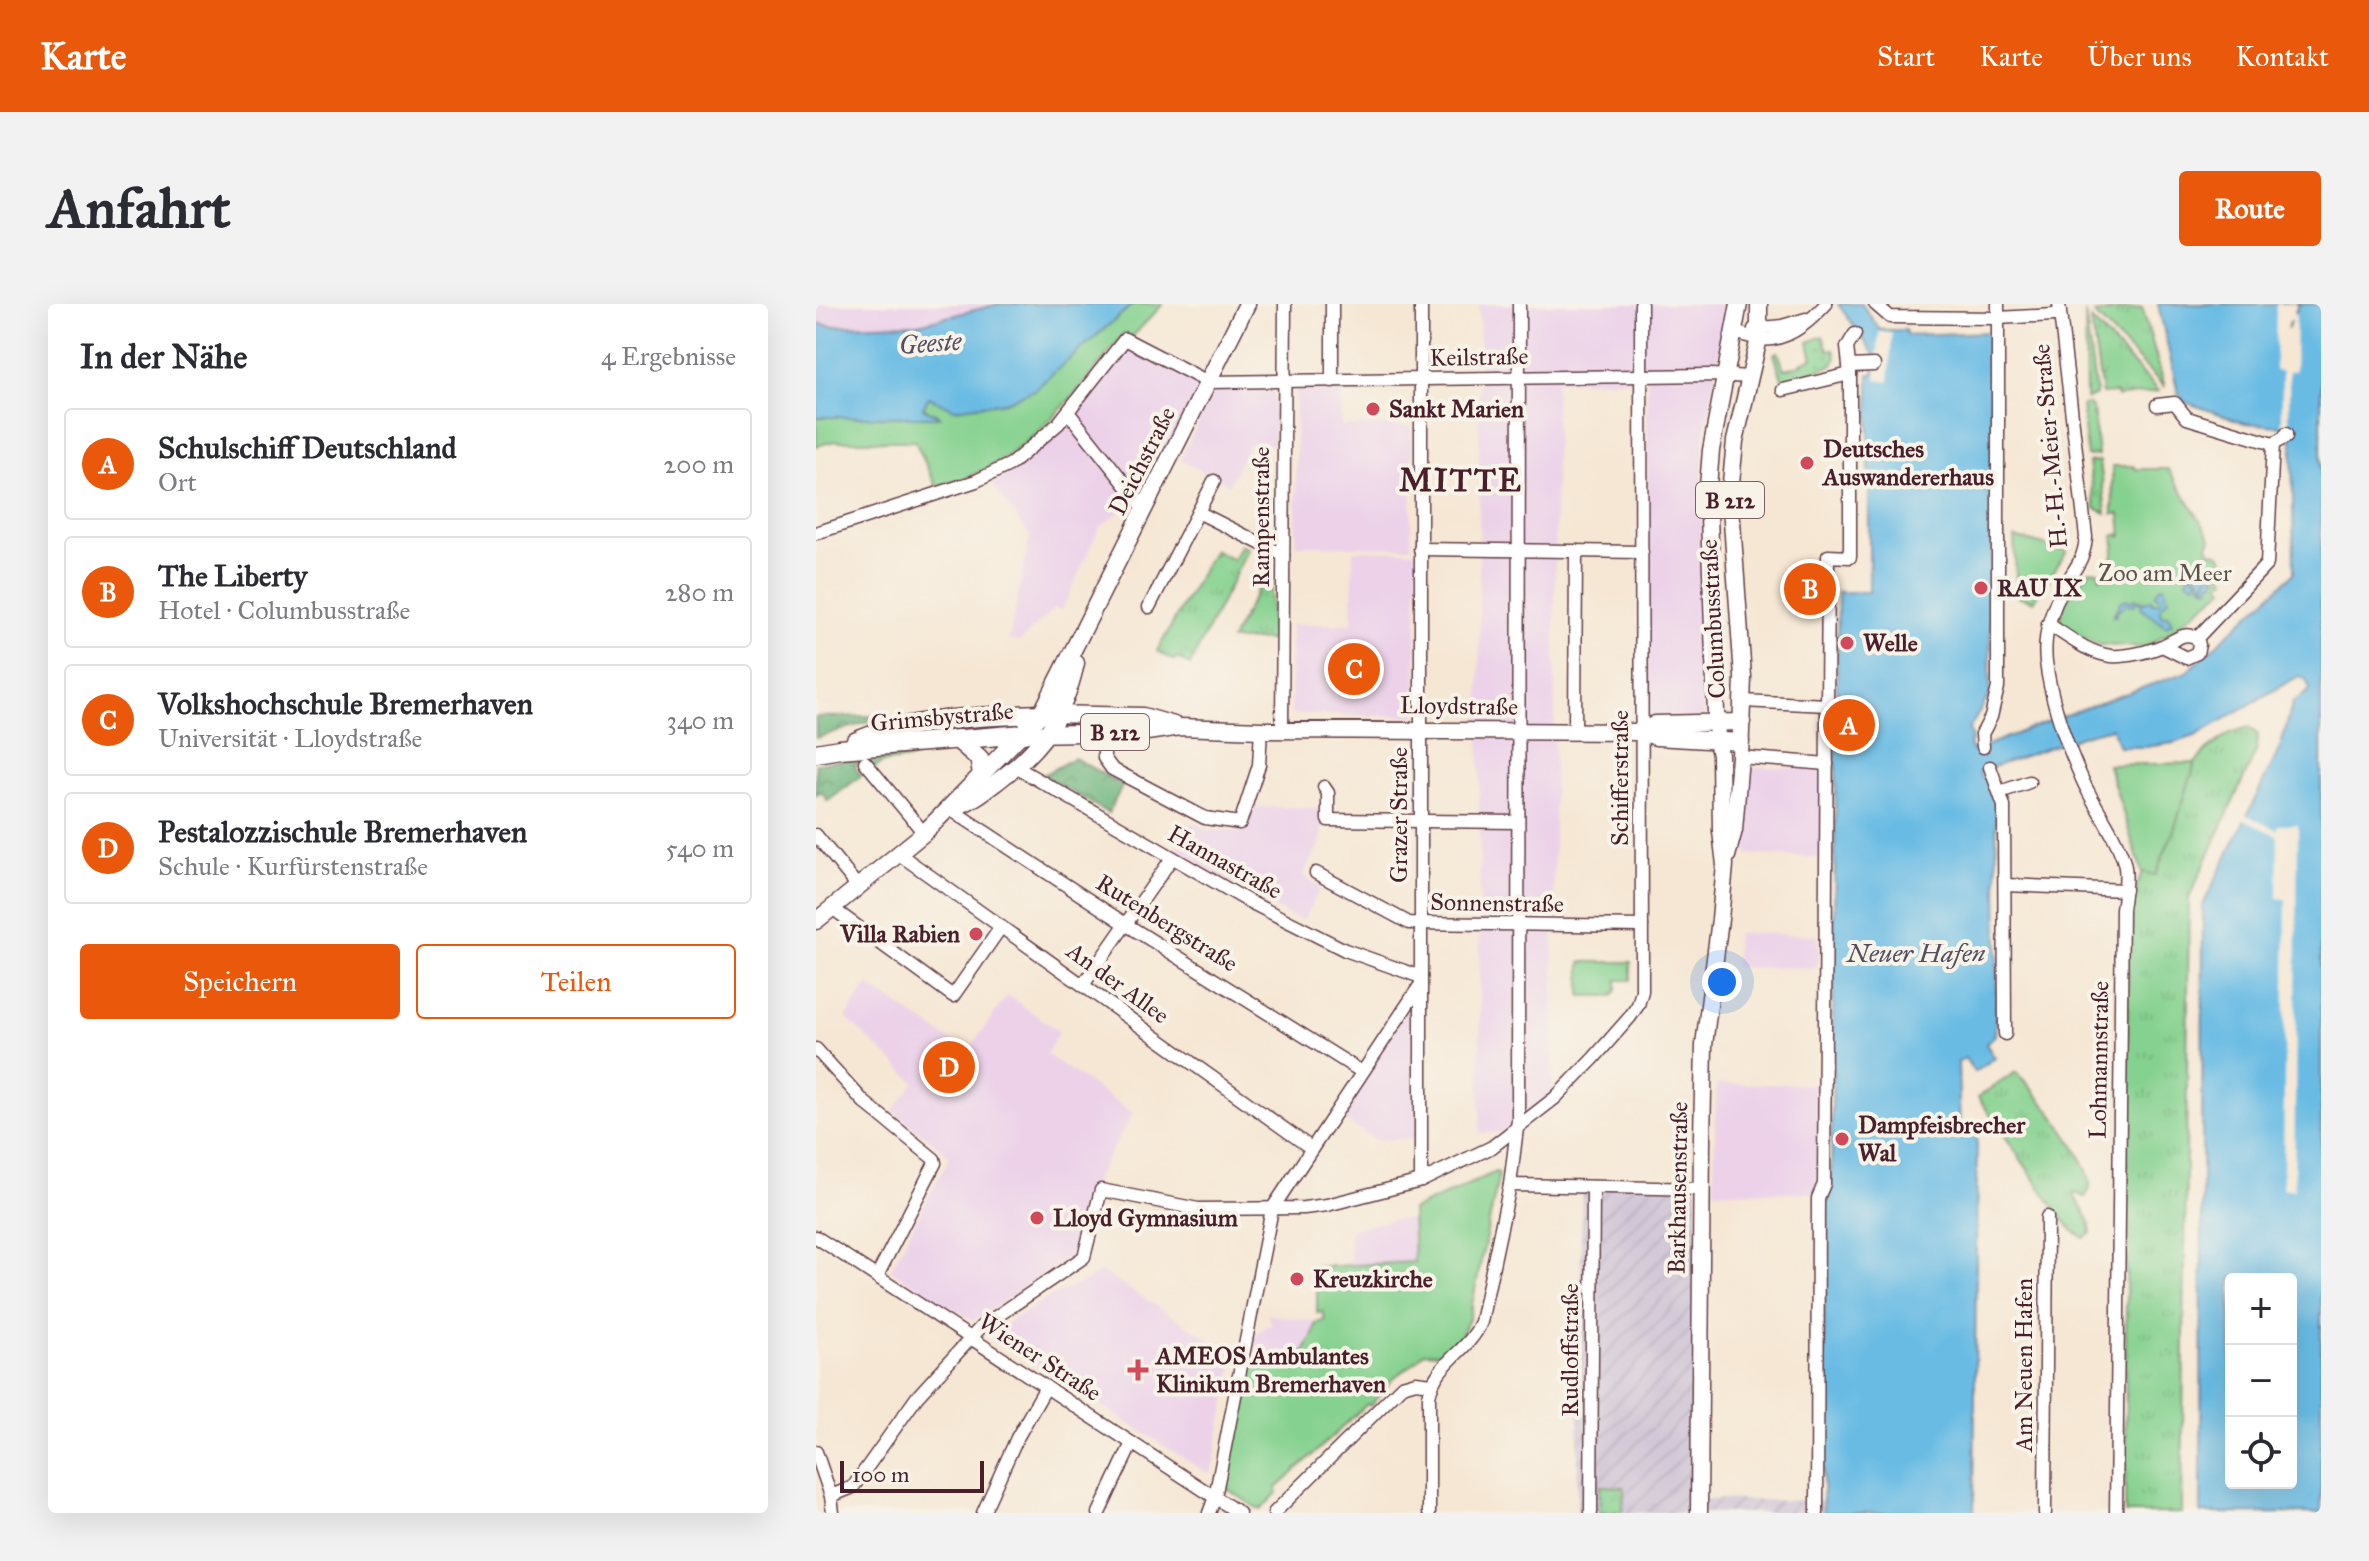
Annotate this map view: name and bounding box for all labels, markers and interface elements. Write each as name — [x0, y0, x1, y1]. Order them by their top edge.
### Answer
text: Karte — [40, 33, 127, 79]
text: Start — [1877, 39, 1935, 74]
text: Karte — [1979, 39, 2043, 74]
text: Über uns — [2087, 39, 2192, 74]
text: Kontakt — [2236, 39, 2329, 74]
button: Route — [2179, 171, 2321, 246]
text: Anfahrt — [48, 174, 231, 242]
water label: Geeste — [898, 325, 964, 361]
text: In der Nähe — [80, 336, 247, 377]
text: 4 Ergebnisse — [601, 340, 736, 372]
street label: Keilstraße — [1429, 341, 1529, 373]
street label: H.-H.-Meier-Straße — [2026, 343, 2074, 549]
place label: Sankt Marien — [1389, 394, 1524, 424]
marker: Sankt Marien — [1364, 400, 1382, 418]
street label: Deichstraße — [1102, 402, 1182, 520]
text: Schulschiff Deutschland — [158, 430, 457, 466]
place label: Deutsches Auswandererhaus — [1821, 434, 1994, 492]
street label: Rampenstraße — [1246, 446, 1276, 588]
text: A — [99, 448, 117, 480]
text: 200 m — [663, 448, 734, 480]
marker: Deutsches Auswandererhaus — [1798, 454, 1816, 472]
district label: MITTE — [1399, 461, 1523, 500]
text: Ort — [158, 466, 197, 498]
road number: B 212 — [1696, 482, 1764, 518]
street label: Columbusstraße — [1694, 538, 1732, 700]
text: The Liberty — [158, 558, 307, 594]
park label: Zoo am Meer — [2098, 558, 2232, 588]
pin: B — [1784, 559, 1836, 619]
place label: RAU IX — [1997, 573, 2082, 603]
text: B — [99, 576, 117, 608]
text: 280 m — [665, 576, 734, 608]
marker: RAU IX — [1972, 579, 1990, 597]
text: Hotel · Columbusstraße — [158, 594, 410, 626]
place label: Welle — [1863, 628, 1918, 658]
marker: Welle — [1838, 634, 1856, 652]
pin: C — [1328, 639, 1380, 699]
text: Volkshochschule Bremerhaven — [158, 686, 533, 722]
street label: Lloydstraße — [1400, 690, 1518, 722]
pin: A — [1823, 695, 1875, 755]
street label: Grimsbystraße — [869, 696, 1015, 738]
text: C — [99, 704, 117, 736]
text: 340 m — [667, 704, 734, 736]
street label: Schifferstraße — [1605, 710, 1635, 846]
road number: B 212 — [1081, 714, 1149, 750]
text: Universität · Lloydstraße — [158, 722, 422, 754]
street label: Grazer Straße — [1384, 747, 1414, 883]
text: Pestalozzischule Bremerhaven — [158, 814, 527, 850]
street label: Hannastraße — [1163, 818, 1287, 906]
text: D — [98, 832, 118, 864]
text: 540 m — [666, 832, 734, 864]
text: Schule · Kurfürstenstraße — [158, 850, 428, 882]
street label: Rutenbergstraße — [1091, 867, 1243, 979]
street label: Sonnenstraße — [1430, 887, 1564, 919]
place label: Villa Rabien — [839, 919, 960, 949]
marker: Villa Rabien — [967, 925, 985, 943]
street label: An der Allee — [1060, 935, 1175, 1030]
water label: Neuer Hafen — [1845, 937, 1986, 969]
button: Speichern — [80, 944, 400, 1019]
button: Teilen — [416, 944, 736, 1019]
your location — [1702, 962, 1742, 1002]
street label: Lohmannstraße — [2083, 981, 2115, 1139]
pin: D — [923, 1037, 975, 1097]
street label: Barkhausenstraße — [1661, 1101, 1695, 1275]
place label: Dampfeisbrecher Wal — [1858, 1110, 2026, 1168]
marker: Dampfeisbrecher Wal — [1833, 1130, 1851, 1148]
place label: Lloyd Gymnasium — [1053, 1203, 1239, 1233]
marker: Lloyd Gymnasium — [1028, 1209, 1046, 1227]
place label: Kreuzkirche — [1313, 1264, 1433, 1294]
marker: Kreuzkirche — [1288, 1270, 1306, 1288]
map controls — [2225, 1273, 2297, 1489]
button: + — [2225, 1273, 2297, 1345]
street label: Am Neuen Hafen — [2009, 1278, 2039, 1453]
street label: Rudloffstraße — [1555, 1283, 1585, 1417]
street label: Wiener Straße — [973, 1306, 1107, 1408]
place label: AMEOS Ambulantes Klinikum Bremerhaven — [1154, 1341, 1386, 1399]
button: − — [2225, 1345, 2297, 1417]
marker: AMEOS Ambulantes Klinikum Bremerhaven — [1127, 1359, 1149, 1381]
button: locate — [2225, 1417, 2297, 1489]
scale bar — [840, 1457, 984, 1493]
text: 100 m — [852, 1461, 909, 1488]

